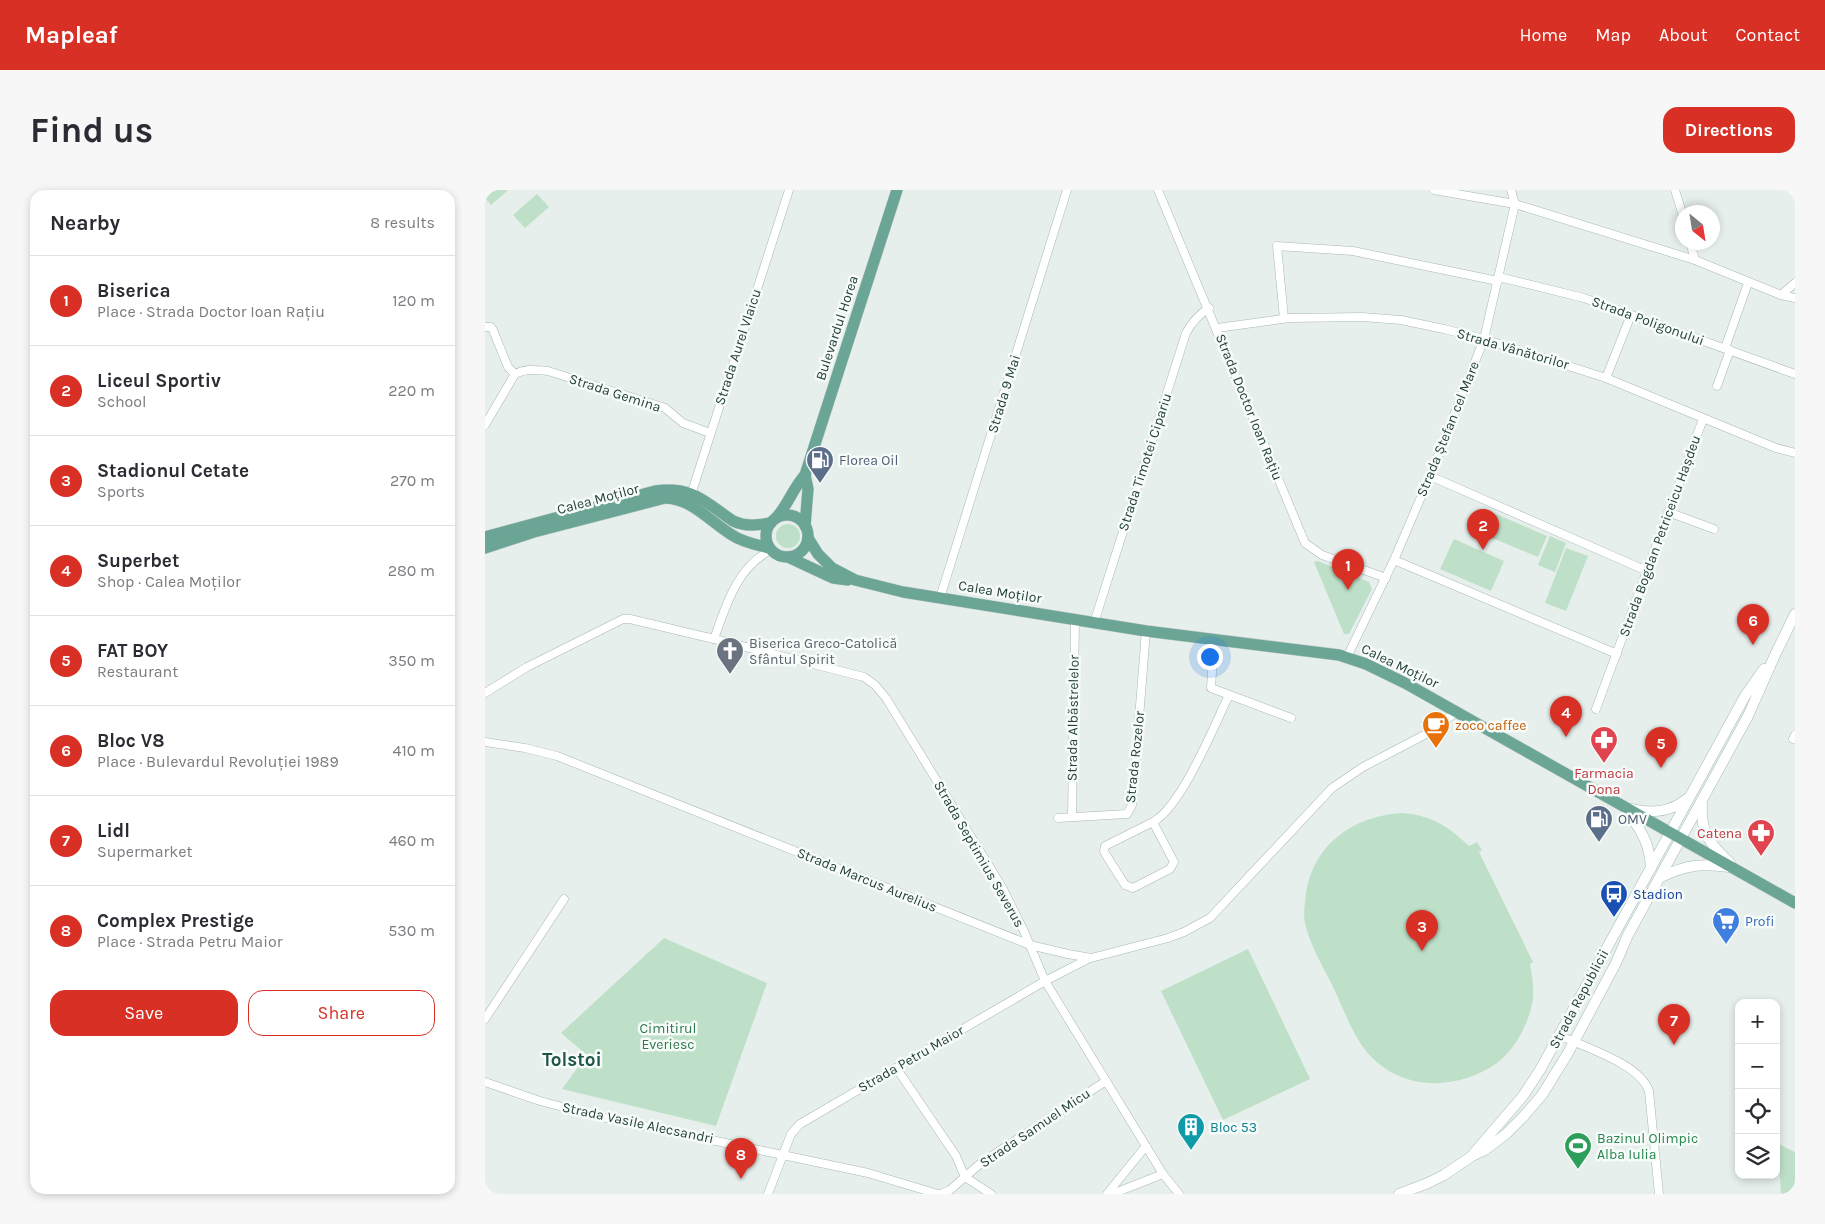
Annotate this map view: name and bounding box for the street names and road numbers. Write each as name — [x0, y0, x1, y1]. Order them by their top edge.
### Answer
street label: Bulevardul Horea — [812, 274, 862, 382]
street label: Strada Aurel Vlaicu — [711, 287, 765, 407]
street label: Strada Poligonului — [1589, 293, 1707, 349]
street label: Strada Vânătorilor — [1455, 325, 1572, 373]
street label: Strada Doctor Ioan Rațiu — [1212, 331, 1286, 483]
street label: Strada 9 Mai — [984, 353, 1024, 435]
street label: Strada Ștefan cel Mare — [1413, 359, 1483, 499]
street label: Strada Gemina — [567, 370, 663, 416]
street label: Strada Timotei Cipariu — [1115, 391, 1175, 533]
street label: Strada Bogdan Petriceicu Hașdeu — [1616, 433, 1704, 639]
street label: Calea Moților — [555, 480, 642, 518]
street label: Calea Moților — [957, 577, 1044, 607]
street label: Calea Moților — [1359, 640, 1442, 692]
street label: Strada Albăstrelelor — [1063, 654, 1083, 781]
street label: Strada Rozelor — [1122, 709, 1148, 804]
street label: Strada Septimius Severus — [930, 778, 1028, 930]
street label: Strada Marcus Aurelius — [794, 844, 940, 916]
street label: Strada Republicii — [1546, 946, 1612, 1052]
street label: Strada Petru Maior — [855, 1021, 968, 1096]
street label: Strada Samuel Micu — [976, 1085, 1094, 1171]
street label: Strada Vasile Alecsandri — [561, 1099, 715, 1147]

